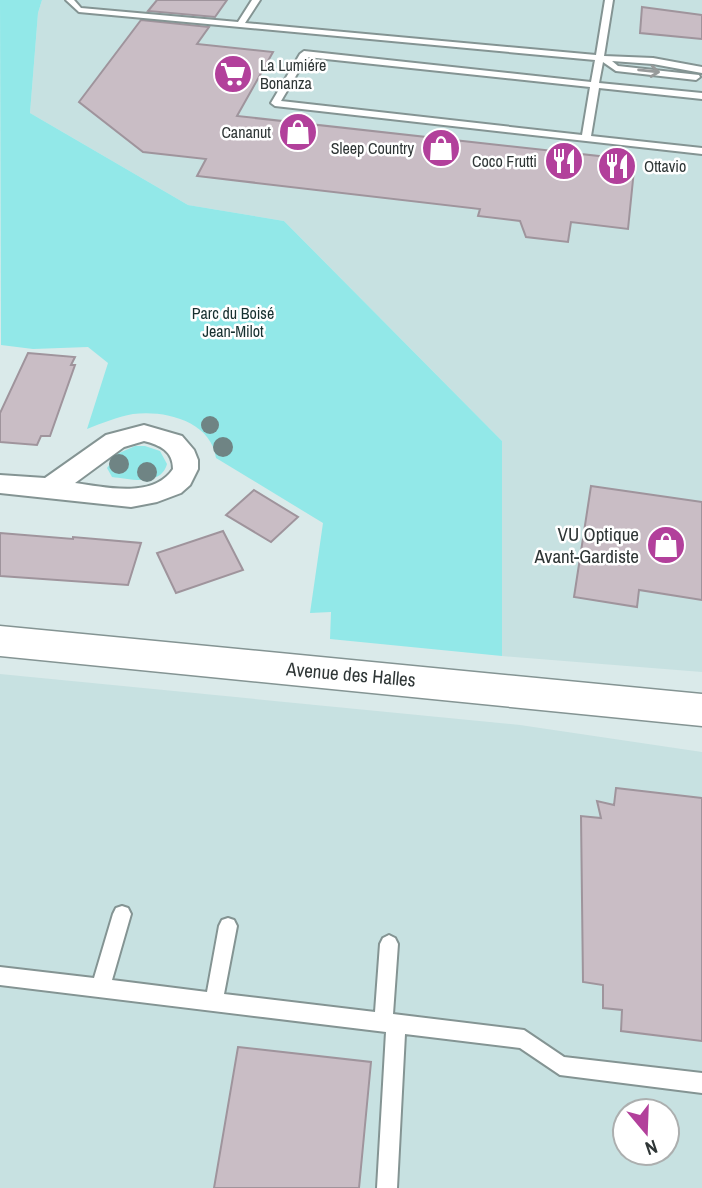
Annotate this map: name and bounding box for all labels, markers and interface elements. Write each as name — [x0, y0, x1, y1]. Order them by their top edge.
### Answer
supermarket icon: La Lumiére Bonanza — [212, 53, 254, 95]
place label: La Lumiére Bonanza — [260, 54, 326, 94]
one-way arrow — [638, 65, 660, 78]
shop icon: Cananut — [277, 111, 319, 153]
place label: Cananut — [221, 121, 271, 143]
shop icon: Sleep Country — [420, 127, 462, 169]
place label: Sleep Country — [331, 137, 414, 159]
restaurant icon: Coco Frutti — [543, 140, 585, 182]
restaurant icon: Ottavio — [596, 145, 638, 187]
place label: Coco Frutti — [472, 150, 537, 172]
place label: Ottavio — [644, 155, 686, 177]
park label: Parc du Boisé Jean-Milot — [192, 302, 274, 342]
place label: VU Optique Avant-Gardiste — [533, 521, 639, 569]
shop icon: VU Optique Avant-Gardiste — [645, 524, 687, 566]
street label: Avenue des Halles — [284, 655, 417, 693]
north arrow — [611, 1097, 681, 1167]
text: N — [642, 1134, 661, 1162]

